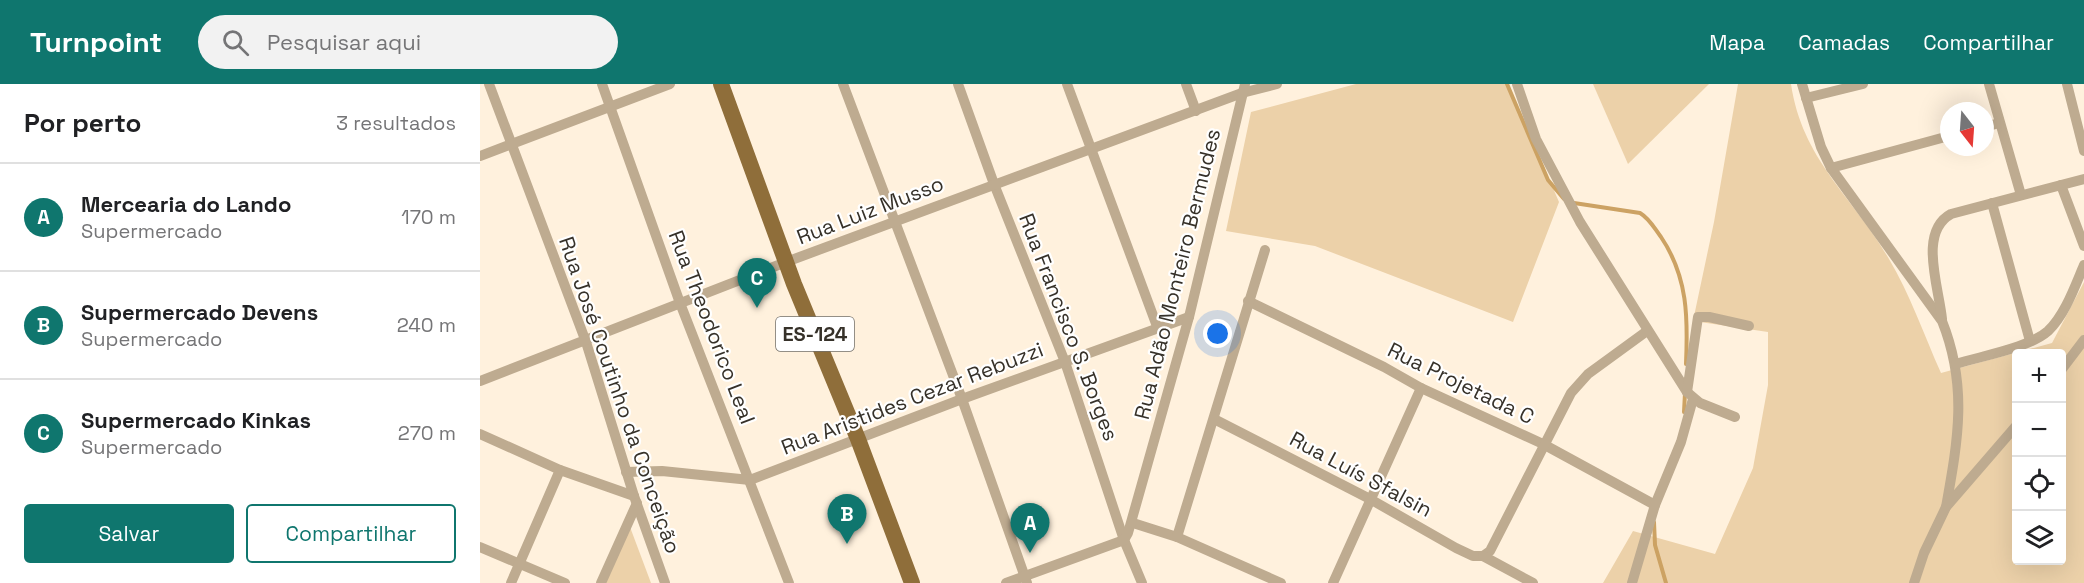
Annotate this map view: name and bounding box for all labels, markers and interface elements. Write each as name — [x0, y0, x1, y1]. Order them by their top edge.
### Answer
search box — [198, 15, 618, 69]
text: Turnpoint — [30, 24, 162, 60]
icon: search — [219, 26, 252, 59]
text: Pesquisar aqui — [267, 28, 421, 56]
text: Mapa — [1709, 29, 1765, 56]
text: Camadas — [1798, 29, 1890, 56]
text: Compartilhar — [1923, 29, 2054, 56]
north arrow — [1940, 102, 1994, 156]
text: Por perto — [24, 106, 141, 140]
text: 3 resultados — [336, 110, 456, 136]
street label: Rua Adão Monteiro Bermudes — [1128, 126, 1226, 422]
street label: Rua Luiz Musso — [793, 170, 947, 250]
text: Mercearia do Lando — [81, 190, 291, 218]
text: A — [37, 204, 50, 230]
text: 170 m — [401, 204, 456, 230]
street label: Rua Francisco S. Borges — [1013, 209, 1125, 445]
text: Supermercado — [81, 218, 222, 244]
street label: Rua Theodorico Leal — [663, 226, 761, 428]
street label: Rua José Coutinho da Conceição — [553, 233, 687, 557]
pin: C — [738, 258, 776, 308]
text: Supermercado Devens — [81, 298, 318, 326]
text: B — [37, 312, 50, 338]
text: 240 m — [397, 312, 456, 338]
road number: ES-124 — [776, 317, 854, 351]
your location — [1203, 319, 1232, 348]
text: Supermercado — [81, 326, 222, 352]
street label: Rua Aristides Cezar Rebuzzi — [777, 335, 1047, 461]
street label: Rua Projetada C — [1383, 336, 1539, 430]
map controls — [2012, 349, 2066, 565]
button: + — [2012, 349, 2066, 403]
button: − — [2012, 403, 2066, 457]
text: Supermercado Kinkas — [81, 406, 311, 434]
text: C — [37, 420, 50, 446]
text: 270 m — [398, 420, 456, 446]
street label: Rua Luís Sfalsin — [1285, 425, 1437, 523]
text: Supermercado — [81, 434, 222, 460]
button: locate — [2012, 457, 2066, 511]
pin: B — [828, 494, 866, 544]
button: Salvar — [24, 504, 234, 563]
button: Compartilhar — [246, 504, 456, 563]
pin: A — [1010, 504, 1050, 553]
button: layers — [2012, 511, 2066, 565]

